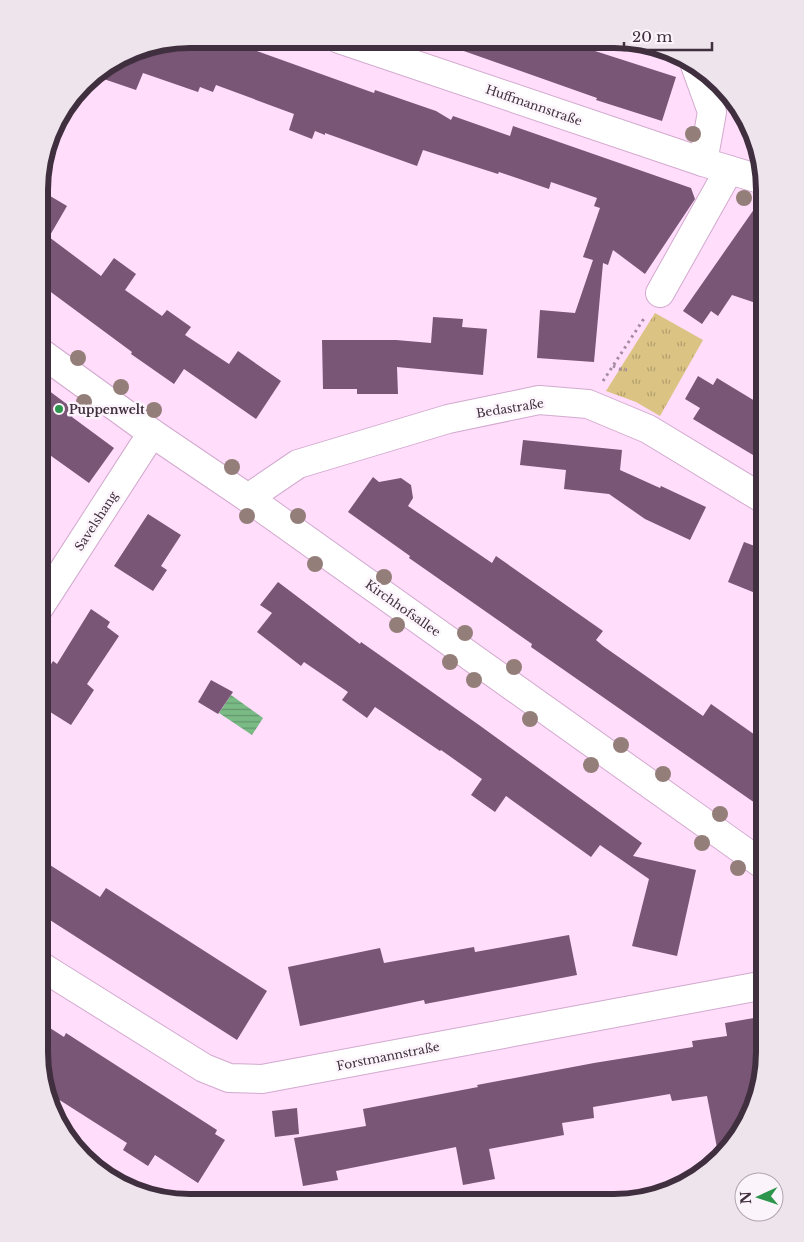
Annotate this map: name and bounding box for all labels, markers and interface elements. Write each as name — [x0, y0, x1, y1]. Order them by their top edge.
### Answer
scale bar — [624, 20, 712, 52]
text: 20 m — [632, 27, 672, 46]
street label: Huffmannstraße — [484, 81, 584, 129]
street label: Bedastraße — [475, 395, 545, 421]
place label: Puppenwelt — [69, 402, 145, 417]
marker: Puppenwelt — [53, 403, 65, 415]
street label: Savelshang — [71, 488, 121, 554]
street label: Kirchhofsallee — [362, 576, 444, 640]
street label: Forstmannstraße — [335, 1039, 441, 1073]
north arrow — [734, 1172, 784, 1222]
text: N — [737, 1191, 755, 1205]

